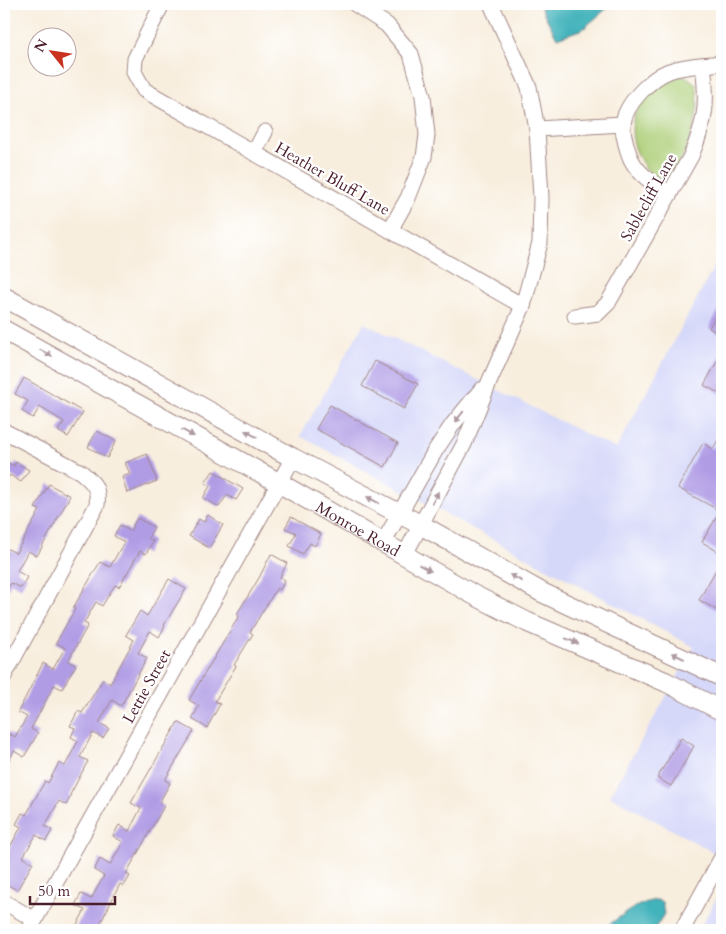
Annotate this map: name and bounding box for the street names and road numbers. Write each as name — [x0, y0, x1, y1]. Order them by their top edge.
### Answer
street label: Heather Bluff Lane — [271, 137, 394, 221]
street label: Sablecliff Lane — [616, 149, 682, 245]
street label: Monroe Road — [311, 496, 404, 563]
street label: Lettie Street — [117, 645, 176, 728]

